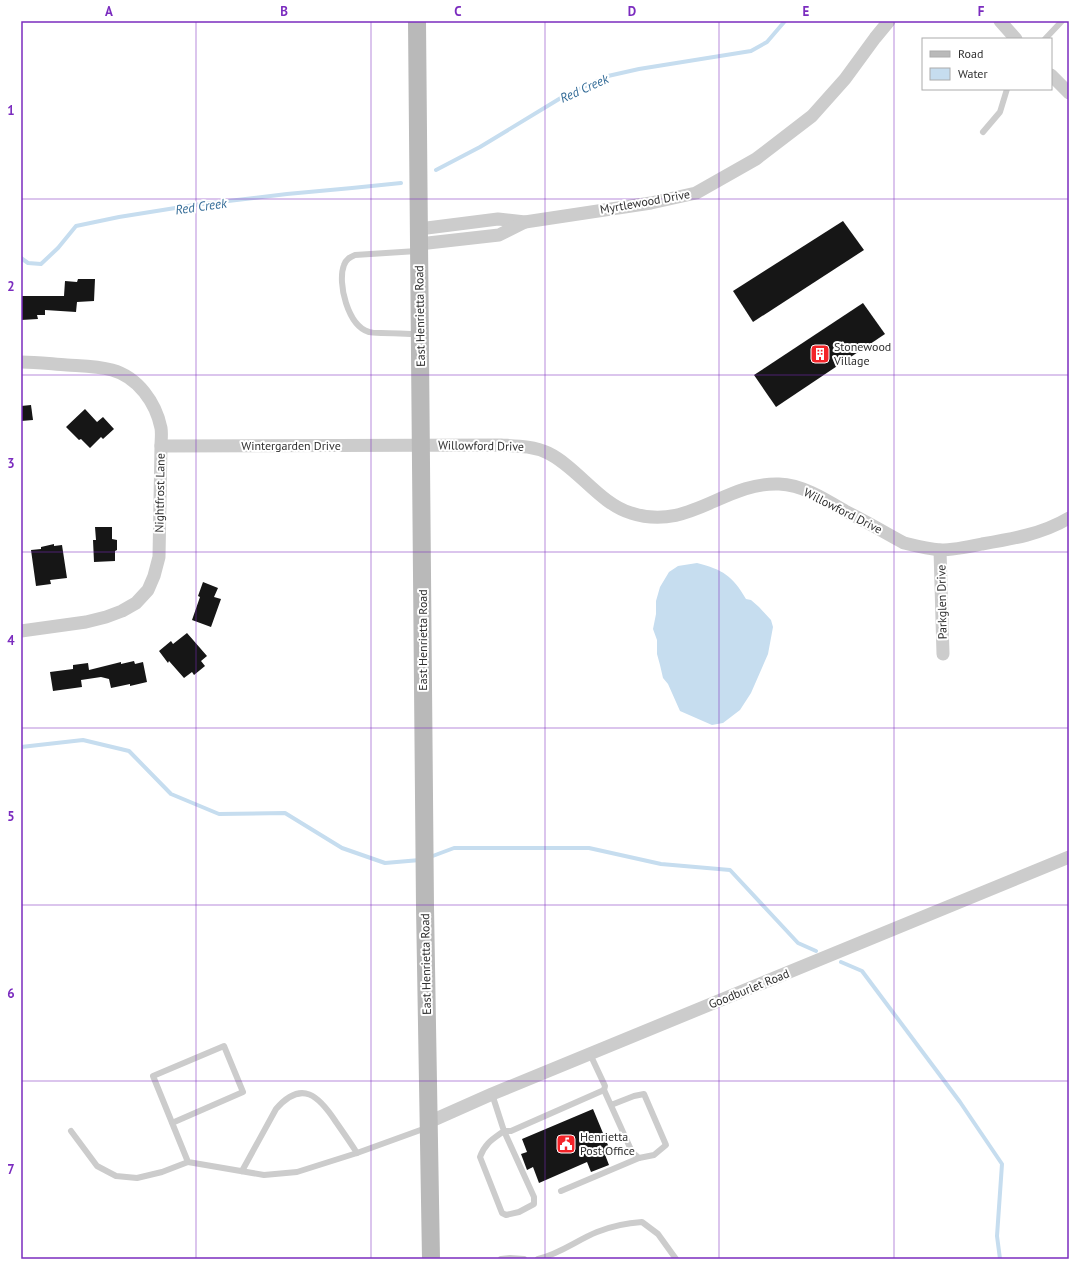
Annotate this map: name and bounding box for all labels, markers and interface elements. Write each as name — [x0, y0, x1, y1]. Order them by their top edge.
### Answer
text: A — [105, 3, 113, 20]
text: B — [280, 3, 288, 20]
text: C — [454, 3, 462, 20]
text: D — [628, 3, 636, 20]
text: E — [803, 3, 810, 20]
text: F — [978, 3, 985, 20]
legend — [922, 38, 1052, 90]
text: Road — [958, 46, 983, 61]
text: Water — [958, 66, 988, 81]
water label: Red Creek — [557, 70, 612, 107]
text: 1 — [7, 102, 15, 119]
street label: Myrtlewood Drive — [599, 186, 691, 217]
water label: Red Creek — [174, 194, 229, 219]
street label: East Henrietta Road — [411, 265, 428, 367]
text: 2 — [7, 278, 15, 295]
place label: Stonewood Village — [833, 339, 891, 368]
building icon: Stonewood Village — [809, 343, 831, 365]
street label: Willowford Drive — [438, 437, 524, 454]
street label: Wintergarden Drive — [241, 438, 341, 453]
street label: Nightfrost Lane — [151, 453, 168, 533]
text: 3 — [7, 455, 15, 472]
street label: Willowford Drive — [801, 484, 885, 537]
street label: Parkglen Drive — [933, 565, 950, 639]
street label: East Henrietta Road — [415, 589, 430, 691]
text: 4 — [7, 632, 15, 649]
text: 5 — [7, 808, 15, 825]
street label: East Henrietta Road — [417, 913, 434, 1015]
street label: Goodburlet Road — [706, 965, 791, 1012]
text: 6 — [7, 985, 15, 1002]
place label: Henrietta Post Office — [580, 1129, 635, 1158]
public building icon: Henrietta Post Office — [555, 1133, 577, 1155]
text: 7 — [7, 1161, 15, 1178]

